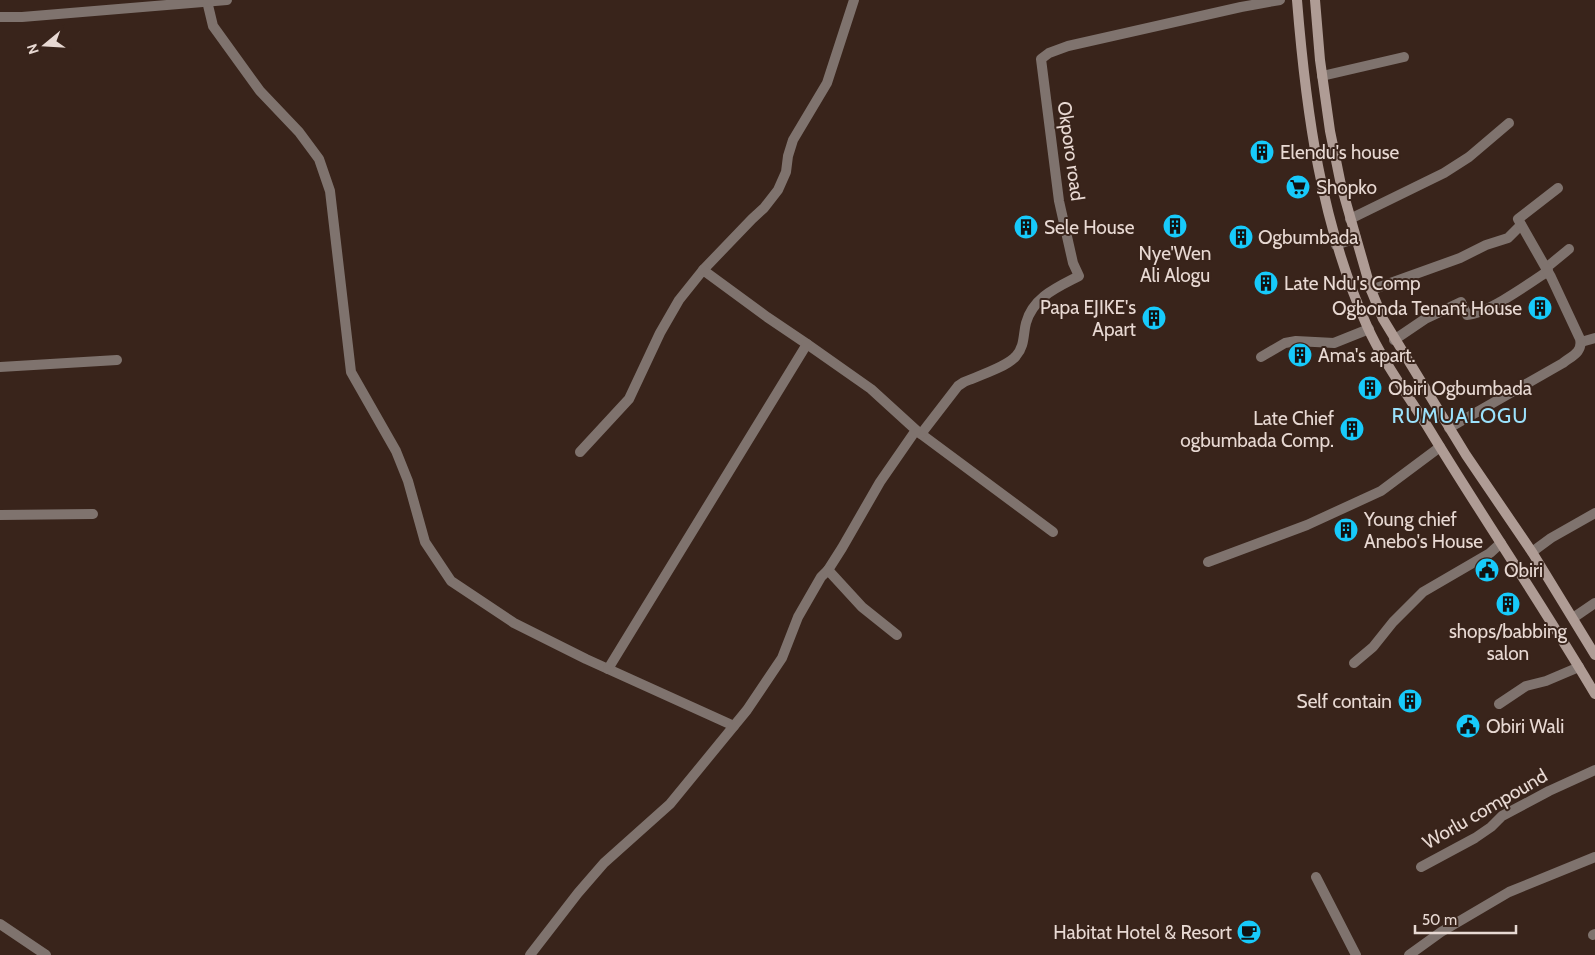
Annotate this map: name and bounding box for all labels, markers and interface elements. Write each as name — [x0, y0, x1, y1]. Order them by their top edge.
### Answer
north arrow — [20, 20, 70, 70]
text: N — [23, 42, 43, 57]
street label: Okporo road — [1053, 100, 1089, 202]
building icon: Elendu's house — [1249, 139, 1275, 165]
place label: Elendu's house — [1280, 141, 1400, 164]
supermarket icon: Shopko — [1285, 174, 1311, 200]
place label: Shopko — [1316, 176, 1377, 199]
building icon: Nye'Wen Ali Alogu — [1162, 213, 1188, 239]
building icon: Sele House — [1013, 214, 1039, 240]
place label: Sele House — [1044, 216, 1135, 239]
building icon: Ogbumbada — [1228, 224, 1254, 250]
place label: Ogbumbada — [1258, 226, 1358, 249]
place label: Nye'Wen Ali Alogu — [1139, 242, 1211, 287]
building icon: Late Ndu's Comp — [1253, 270, 1279, 296]
place label: Late Ndu's Comp — [1284, 272, 1421, 295]
building icon: Ogbonda Tenant House — [1527, 295, 1553, 321]
place label: Papa EJIKE's Apart — [1040, 296, 1137, 341]
place label: Ogbonda Tenant House — [1332, 297, 1522, 320]
building icon: Papa EJIKE's Apart — [1141, 305, 1167, 331]
building icon: Ama's apart. — [1287, 342, 1313, 368]
place label: Ama's apart. — [1318, 344, 1415, 367]
building icon: Obiri Ogbumbada — [1357, 375, 1383, 401]
place label: Obiri Ogbumbada — [1388, 377, 1532, 400]
district label: RUMUALOGU — [1392, 403, 1528, 428]
place label: Late Chief ogbumbada Comp. — [1180, 407, 1335, 452]
building icon: Late Chief ogbumbada Comp. — [1339, 416, 1365, 442]
place label: Young chief Anebo's House — [1363, 508, 1483, 553]
building icon: Young chief Anebo's House — [1333, 517, 1359, 543]
public building icon: Obiri — [1474, 557, 1500, 583]
place label: Obiri — [1504, 559, 1543, 582]
building icon: shops/babbing salon — [1495, 591, 1521, 617]
place label: shops/babbing salon — [1449, 620, 1568, 665]
building icon: Self contain — [1397, 688, 1423, 714]
place label: Self contain — [1297, 690, 1392, 713]
public building icon: Obiri Wali — [1455, 713, 1481, 739]
place label: Obiri Wali — [1486, 715, 1564, 738]
street label: Worlu compound — [1419, 764, 1551, 854]
scale bar — [1415, 902, 1516, 934]
text: 50 m — [1422, 911, 1457, 929]
cafe icon: Habitat Hotel & Resort — [1236, 919, 1262, 945]
place label: Habitat Hotel & Resort — [1053, 921, 1233, 944]

